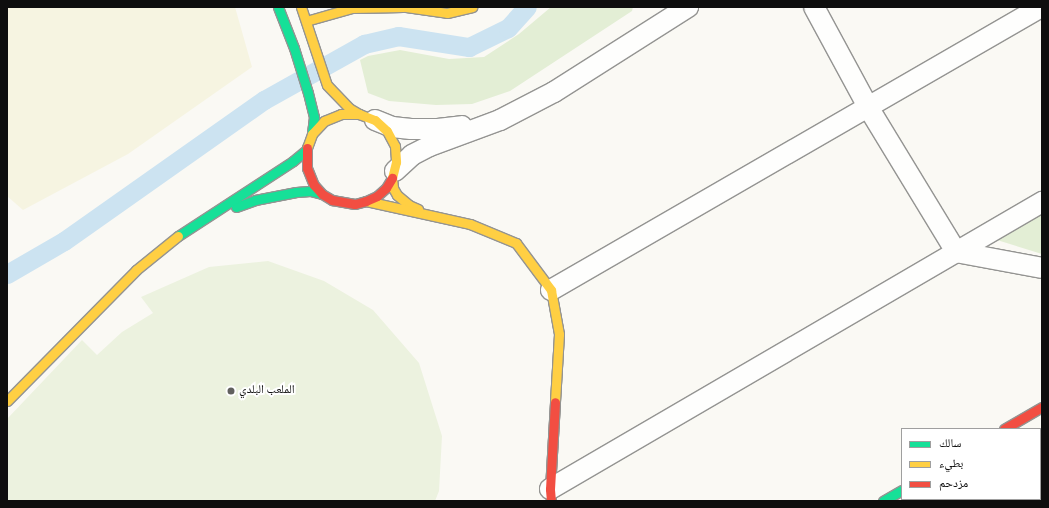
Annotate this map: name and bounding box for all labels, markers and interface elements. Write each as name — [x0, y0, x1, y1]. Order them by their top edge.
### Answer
place label: الملعب البلدي — [239, 384, 295, 398]
marker: الملعب البلدي — [226, 386, 236, 396]
legend — [901, 428, 1041, 500]
text: سالك — [939, 434, 961, 455]
text: بطيء — [939, 454, 963, 475]
text: مزدحم — [939, 474, 968, 495]

